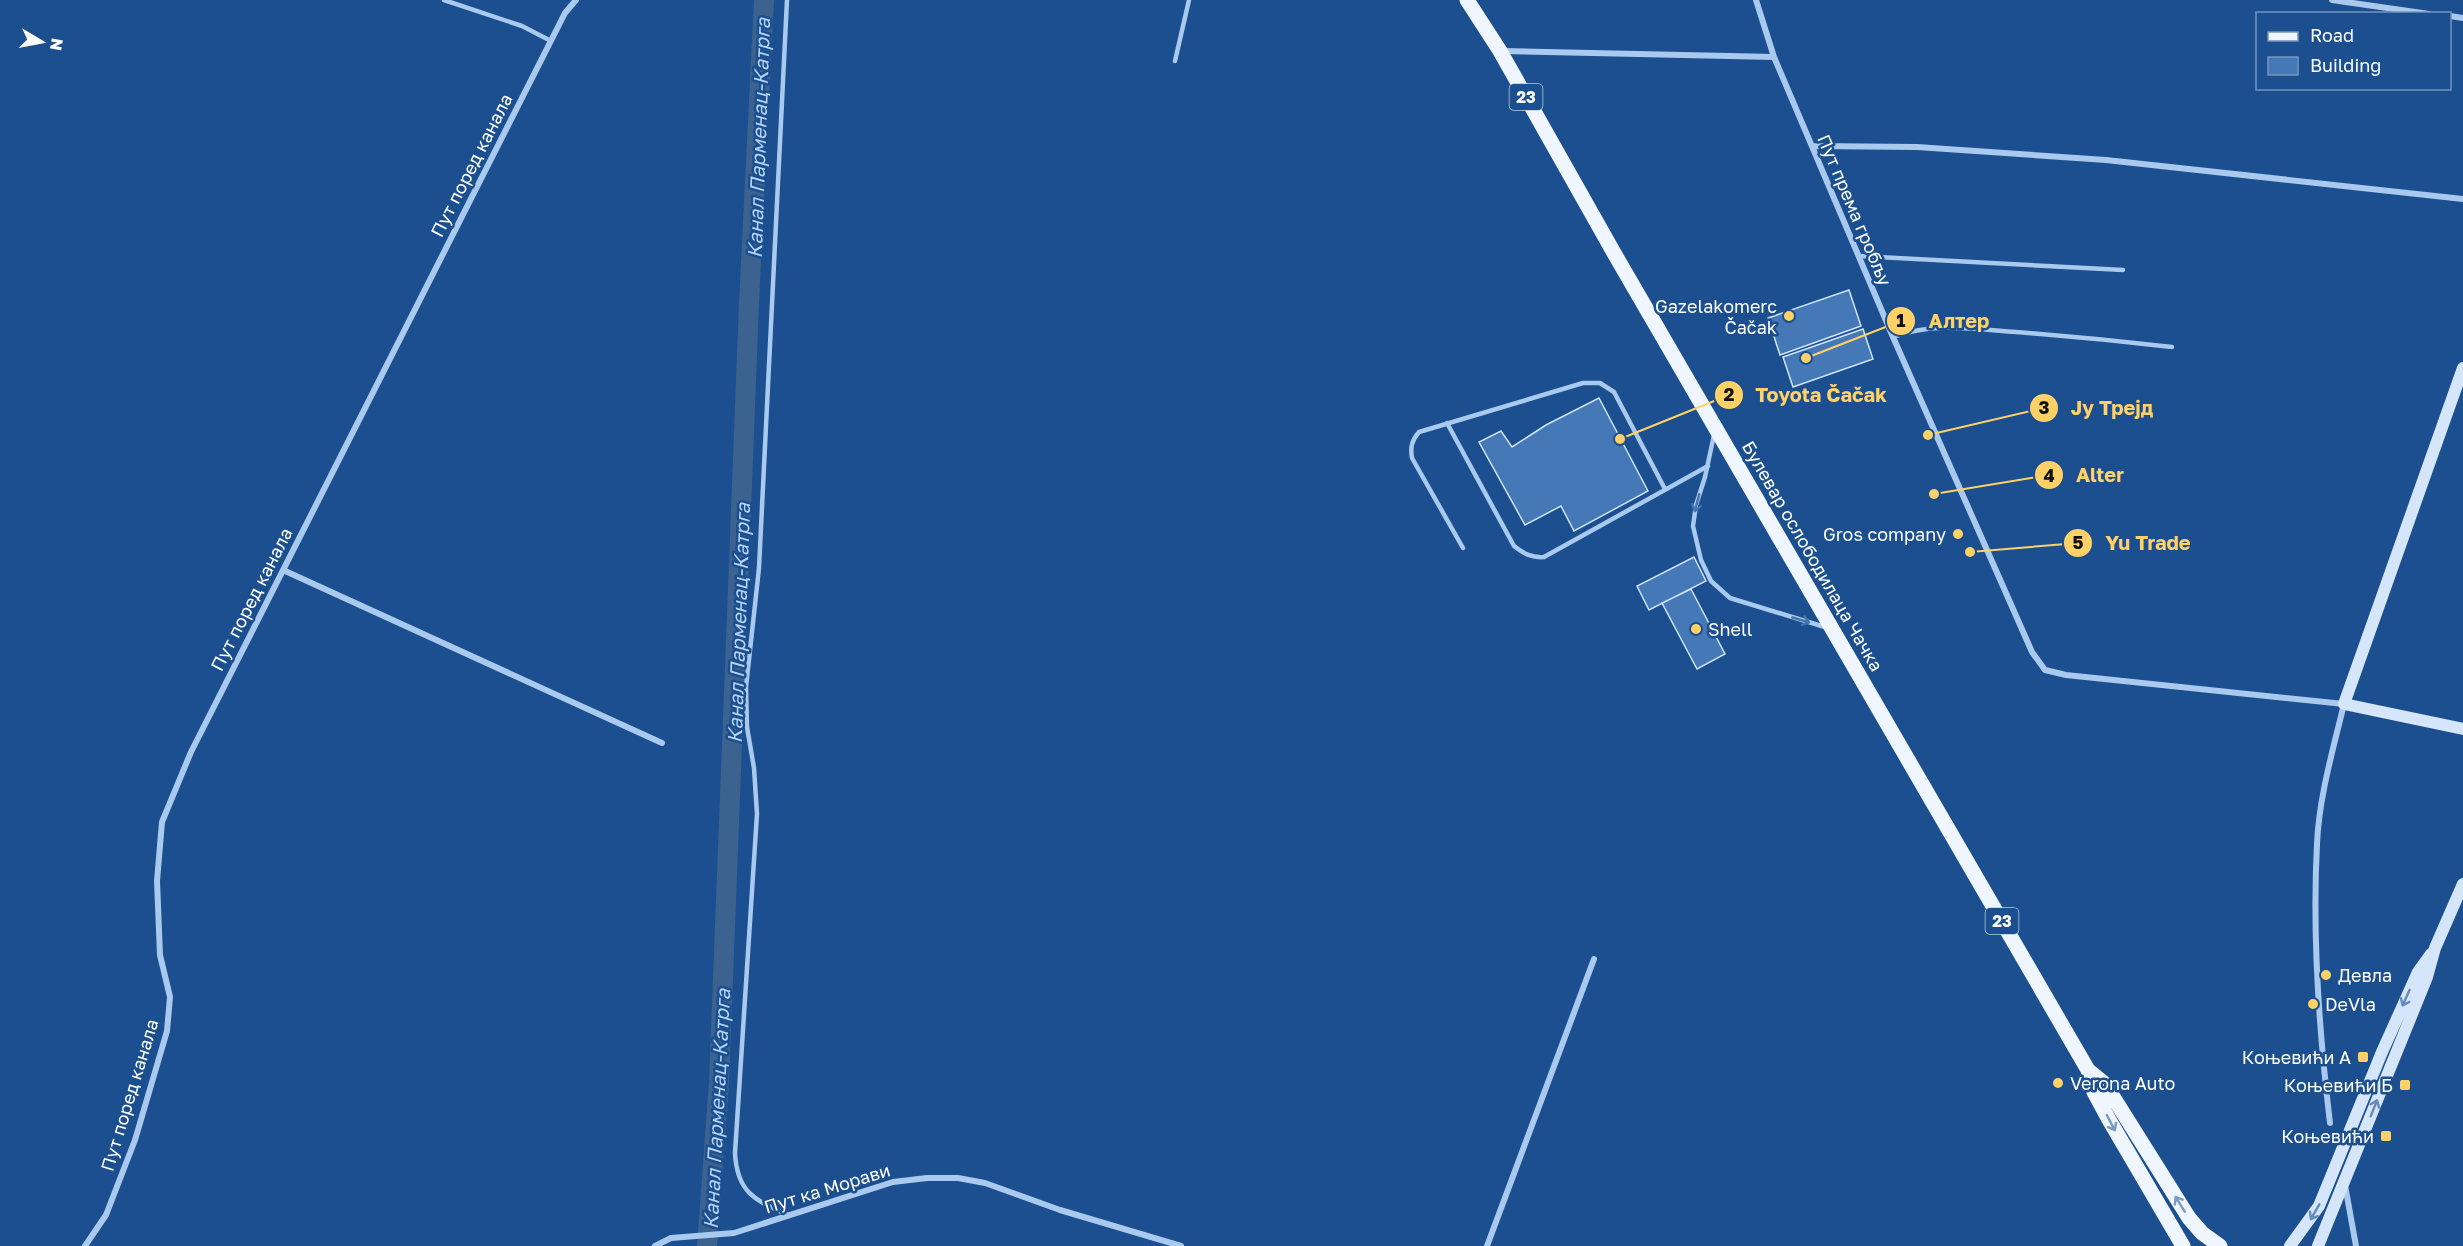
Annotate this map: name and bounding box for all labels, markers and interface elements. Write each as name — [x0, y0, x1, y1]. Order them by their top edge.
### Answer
north arrow — [12, 12, 72, 72]
legend — [2256, 12, 2451, 90]
water label: Канал Парменац-Катрга — [742, 17, 774, 259]
text: Road — [2310, 24, 2354, 46]
text: N — [46, 37, 68, 52]
text: Building — [2310, 54, 2381, 76]
road number: 23 — [1510, 84, 1543, 110]
street label: Пут поред канала — [425, 90, 517, 240]
street label: Пут према гробљу — [1813, 131, 1897, 289]
place label: Gazelakomerc Čačak — [1655, 295, 1777, 338]
callout: Алтер — [1886, 302, 2001, 340]
text: Алтер — [1929, 308, 1989, 332]
marker: Gazelakomerc Čačak — [1782, 309, 1796, 323]
text: 1 — [1896, 309, 1906, 331]
callout: Toyota Čačak — [1714, 376, 1899, 414]
text: Toyota Čačak — [1755, 382, 1887, 406]
text: 2 — [1724, 383, 1735, 405]
callout: Ју Трејд — [2029, 389, 2166, 427]
text: Ју Трејд — [2071, 395, 2154, 419]
text: 3 — [2039, 396, 2050, 418]
street label: Булевар ослободилаца Чачка — [1738, 437, 1888, 675]
callout: Alter — [2034, 456, 2136, 494]
text: Alter — [2076, 462, 2124, 486]
text: 4 — [2043, 464, 2055, 486]
one-way arrow — [1691, 493, 1702, 512]
water label: Канал Парменац-Катрга — [722, 502, 754, 744]
place label: Gros company — [1823, 523, 1946, 545]
street label: Пут поред канала — [205, 524, 297, 674]
callout: Yu Trade — [2063, 524, 2203, 562]
marker: Gros company — [1951, 527, 1965, 541]
text: Yu Trade — [2105, 530, 2191, 554]
text: 5 — [2073, 531, 2084, 553]
one-way arrow — [1791, 615, 1810, 626]
place label: Shell — [1708, 618, 1753, 640]
marker: Shell — [1689, 622, 1703, 636]
road number: 23 — [1986, 908, 2018, 934]
place label: Девла — [2338, 964, 2392, 986]
marker: Девла — [2319, 968, 2333, 982]
water label: Канал Парменац-Катрга — [698, 988, 734, 1230]
one-way arrow — [2400, 989, 2411, 1007]
place label: DeVla — [2325, 993, 2376, 1015]
marker: DeVla — [2306, 997, 2320, 1011]
street label: Пут поред канала — [95, 1016, 163, 1174]
place label: Коњевићи А — [2242, 1046, 2351, 1068]
marker: Коњевићи А — [2356, 1050, 2370, 1064]
place label: Verona Auto — [2070, 1072, 2175, 1094]
place label: Коњевићи Б — [2284, 1074, 2393, 1096]
marker: Verona Auto — [2051, 1076, 2065, 1090]
marker: Коњевићи Б — [2398, 1078, 2412, 1092]
one-way arrow — [2369, 1100, 2380, 1118]
one-way arrow — [2106, 1114, 2117, 1132]
place label: Коњевићи — [2281, 1125, 2374, 1147]
marker: Коњевићи — [2379, 1129, 2393, 1143]
street label: Пут ка Морави — [761, 1158, 893, 1218]
one-way arrow — [2174, 1196, 2186, 1213]
one-way arrow — [2309, 1203, 2321, 1220]

